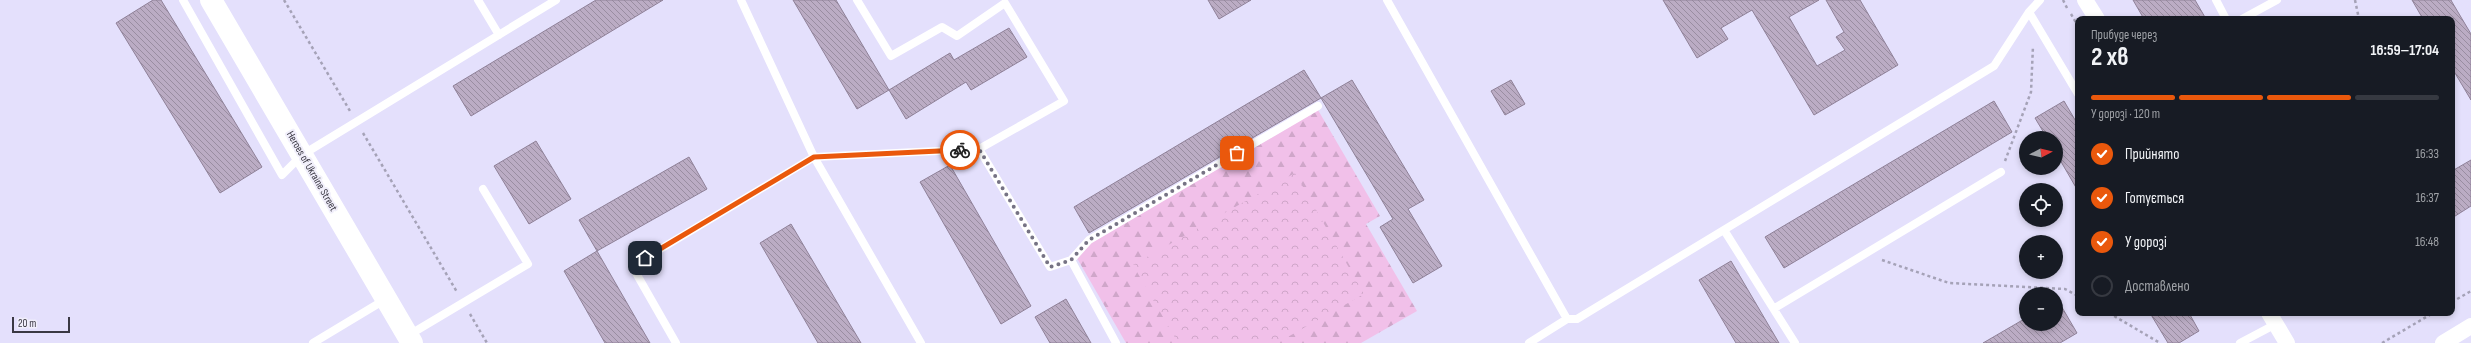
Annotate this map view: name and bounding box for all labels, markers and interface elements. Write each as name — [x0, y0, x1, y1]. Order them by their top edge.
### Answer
text: Прибуде через — [2091, 27, 2157, 43]
text: 16:59–17:04 — [2371, 41, 2439, 60]
text: 2 хв — [2091, 42, 2129, 73]
text: У дорозі · 120 m — [2091, 106, 2160, 122]
street label: Heroes of Ukraine Street — [284, 129, 340, 214]
courier — [940, 130, 980, 170]
north arrow — [2019, 131, 2063, 175]
map controls — [2019, 131, 2063, 331]
pin — [1220, 136, 1254, 170]
icon: bike — [949, 139, 971, 161]
icon: bag — [1226, 142, 1248, 164]
icon: check — [2091, 143, 2113, 165]
text: Прийнято — [2125, 145, 2179, 164]
text: 16:33 — [2415, 146, 2439, 162]
button: locate — [2019, 183, 2063, 227]
icon: check — [2091, 187, 2113, 209]
text: Готується — [2125, 189, 2184, 208]
text: 16:37 — [2416, 190, 2439, 206]
icon: check — [2091, 231, 2113, 253]
text: У дорозі — [2125, 233, 2167, 252]
text: 16:48 — [2415, 234, 2439, 250]
button: + — [2019, 235, 2063, 279]
pin — [628, 241, 662, 275]
icon: home — [634, 247, 656, 269]
text: Доставлено — [2125, 277, 2190, 296]
button: − — [2019, 287, 2063, 331]
scale bar — [12, 315, 70, 334]
text: 20 m — [18, 317, 36, 330]

